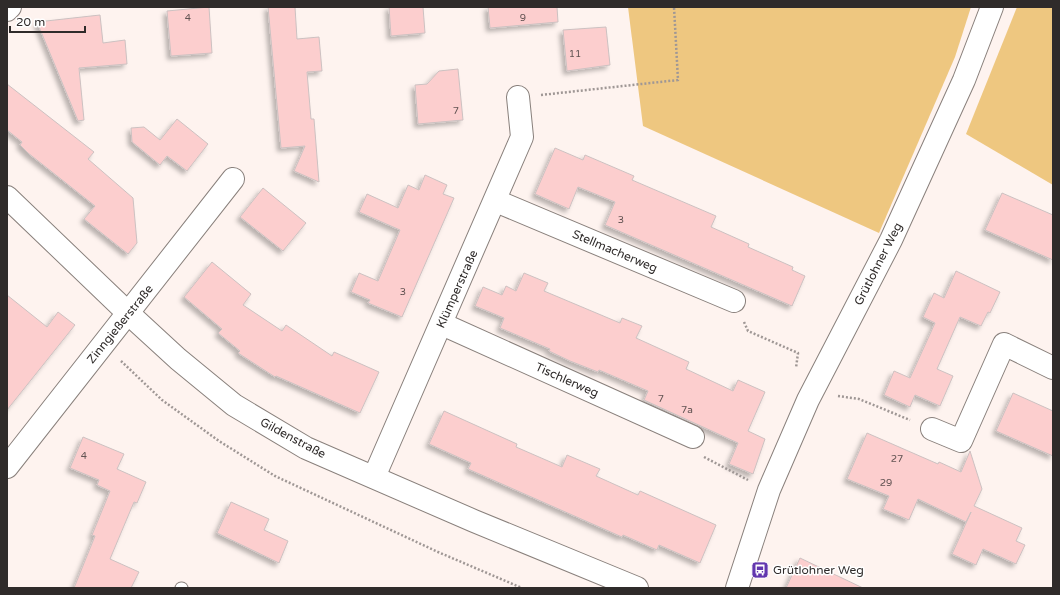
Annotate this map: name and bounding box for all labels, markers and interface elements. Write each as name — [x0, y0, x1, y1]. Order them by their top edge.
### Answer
scale bar — [10, 8, 85, 34]
house number: 4 — [185, 12, 191, 24]
house number: 9 — [520, 12, 526, 24]
text: 20 m — [16, 15, 45, 29]
house number: 11 — [569, 48, 581, 60]
house number: 7 — [453, 105, 459, 117]
house number: 3 — [618, 214, 624, 226]
street label: Grütlohner Weg — [851, 220, 905, 308]
street label: Stellmacherweg — [570, 227, 660, 275]
street label: Klümperstraße — [434, 248, 481, 330]
street label: Zinngießerstraße — [84, 282, 156, 366]
house number: 3 — [400, 286, 406, 298]
street label: Tischlerweg — [533, 360, 601, 400]
house number: 7 — [658, 393, 664, 405]
house number: 7a — [681, 404, 693, 416]
street label: Gildenstraße — [258, 415, 328, 461]
house number: 4 — [81, 450, 87, 462]
house number: 27 — [891, 453, 903, 465]
house number: 29 — [880, 477, 892, 489]
bus stop icon: Grütlohner Weg — [750, 560, 770, 580]
place label: Grütlohner Weg — [773, 563, 864, 577]

